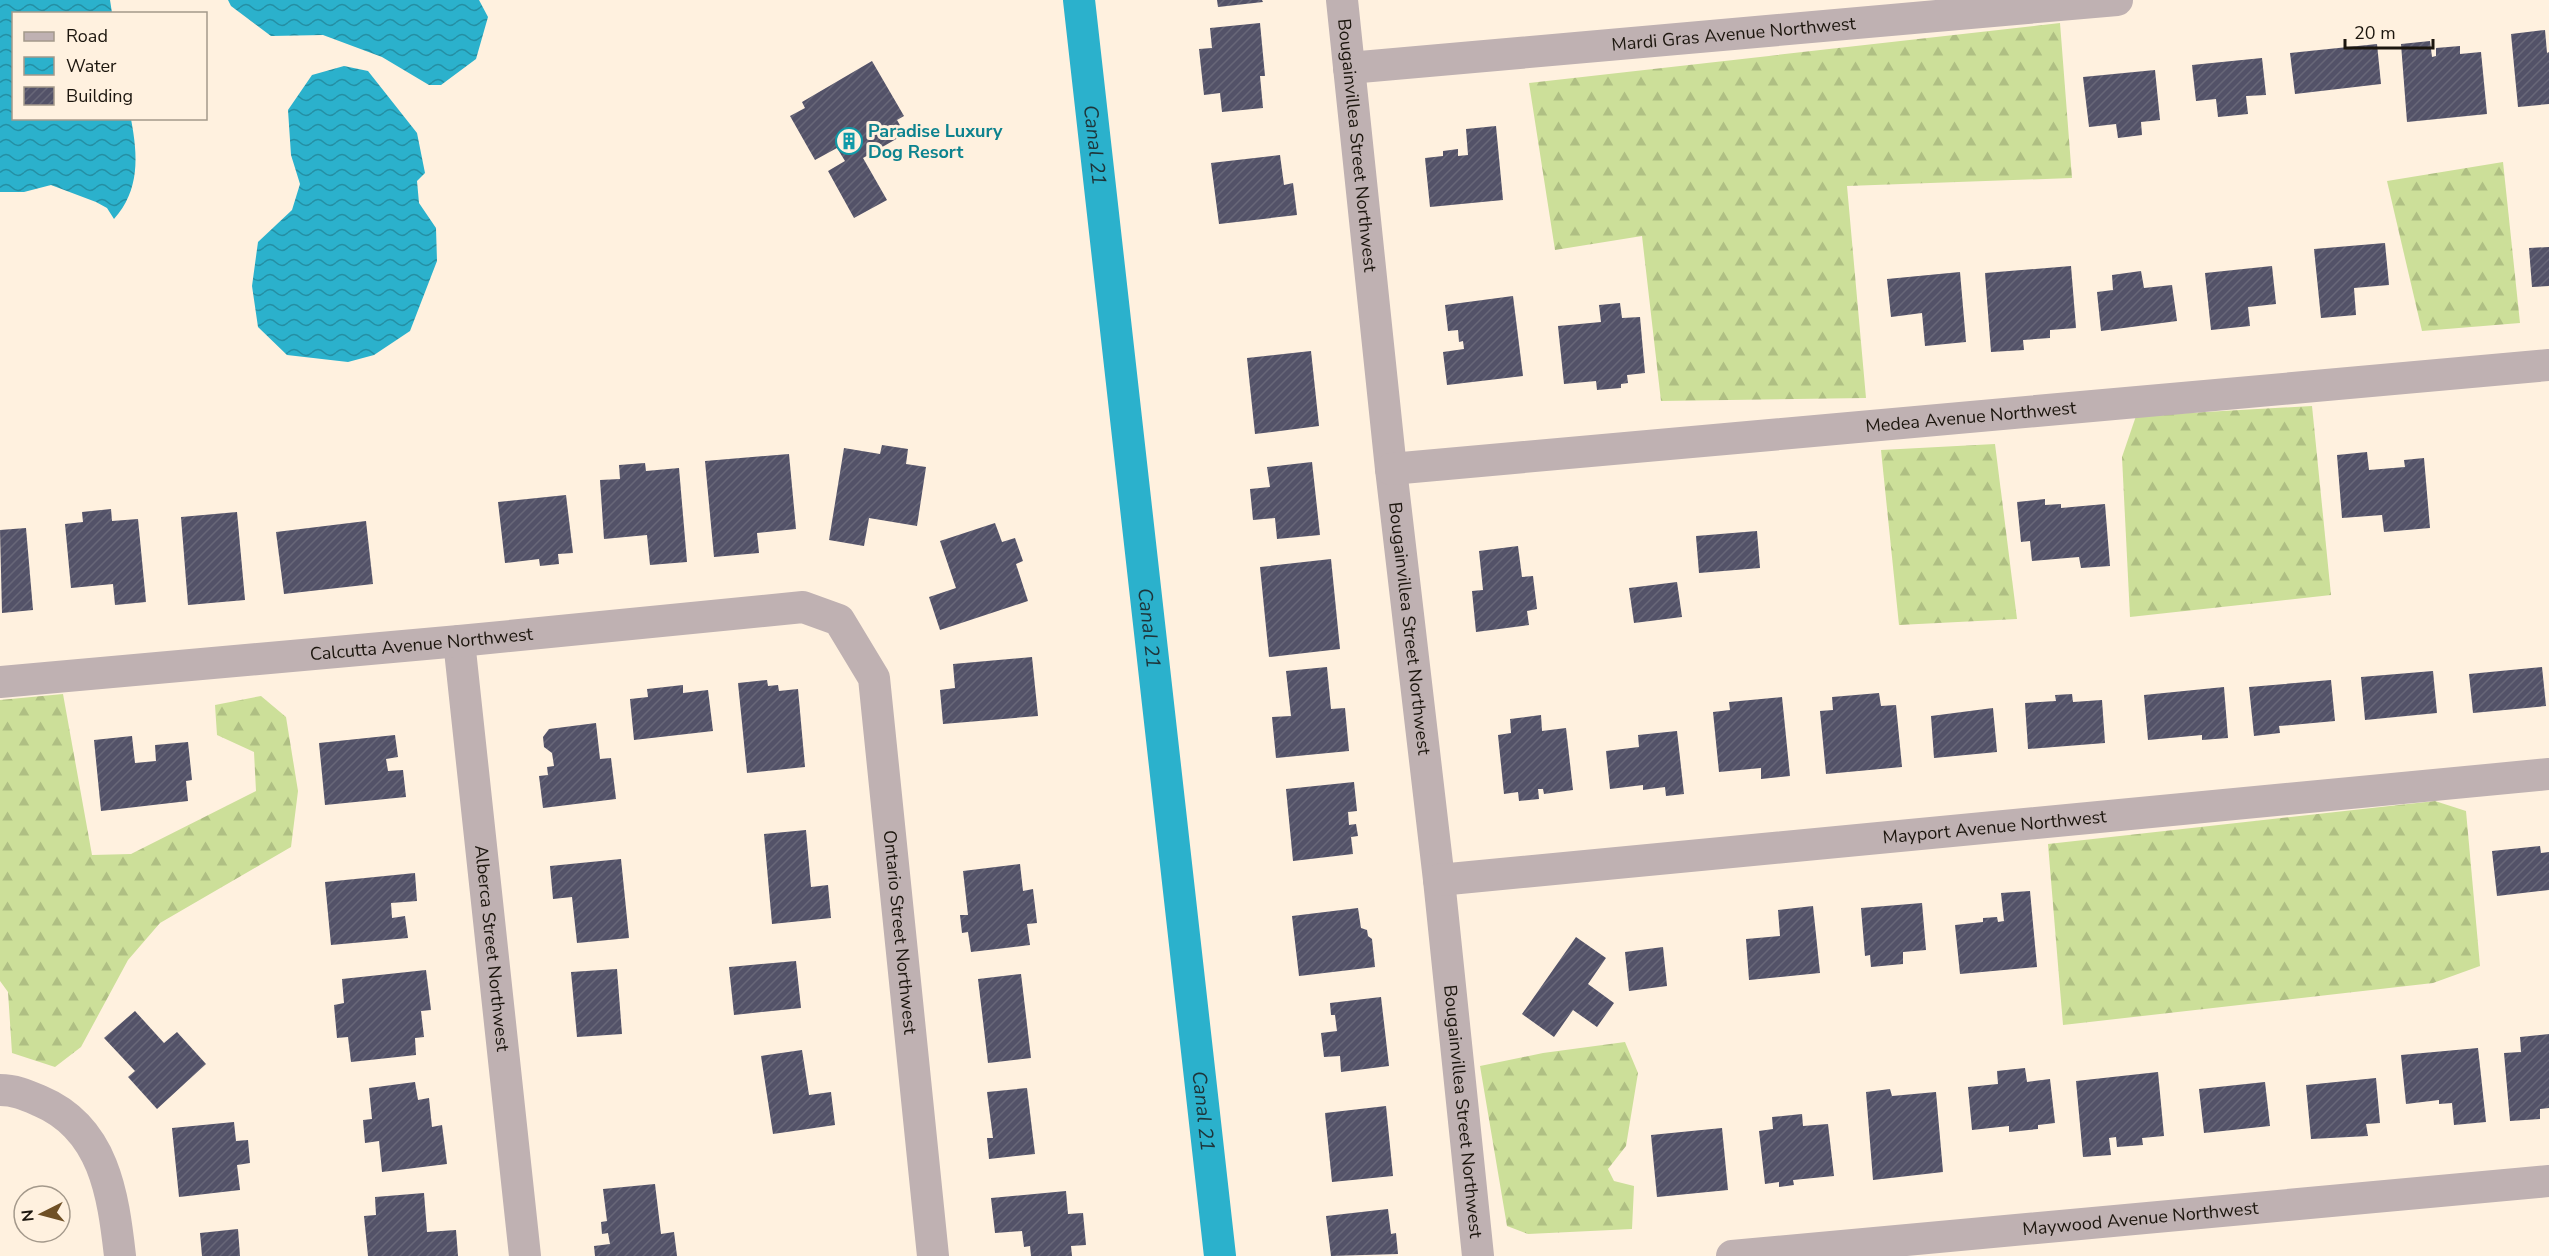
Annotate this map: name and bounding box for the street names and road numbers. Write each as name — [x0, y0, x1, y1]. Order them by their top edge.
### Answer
street label: Mardi Gras Avenue Northwest — [1610, 11, 1857, 57]
street label: Bougainvillea Street Northwest — [1332, 17, 1382, 274]
street label: Medea Avenue Northwest — [1864, 395, 2078, 438]
street label: Bougainvillea Street Northwest — [1383, 501, 1436, 757]
street label: Calcutta Avenue Northwest — [309, 622, 535, 666]
street label: Mayport Avenue Northwest — [1882, 804, 2108, 850]
street label: Ontario Street Northwest — [878, 829, 922, 1036]
street label: Alberca Street Northwest — [469, 844, 515, 1053]
street label: Bougainvillea Street Northwest — [1438, 984, 1488, 1240]
street label: Maywood Avenue Northwest — [2021, 1196, 2260, 1241]

